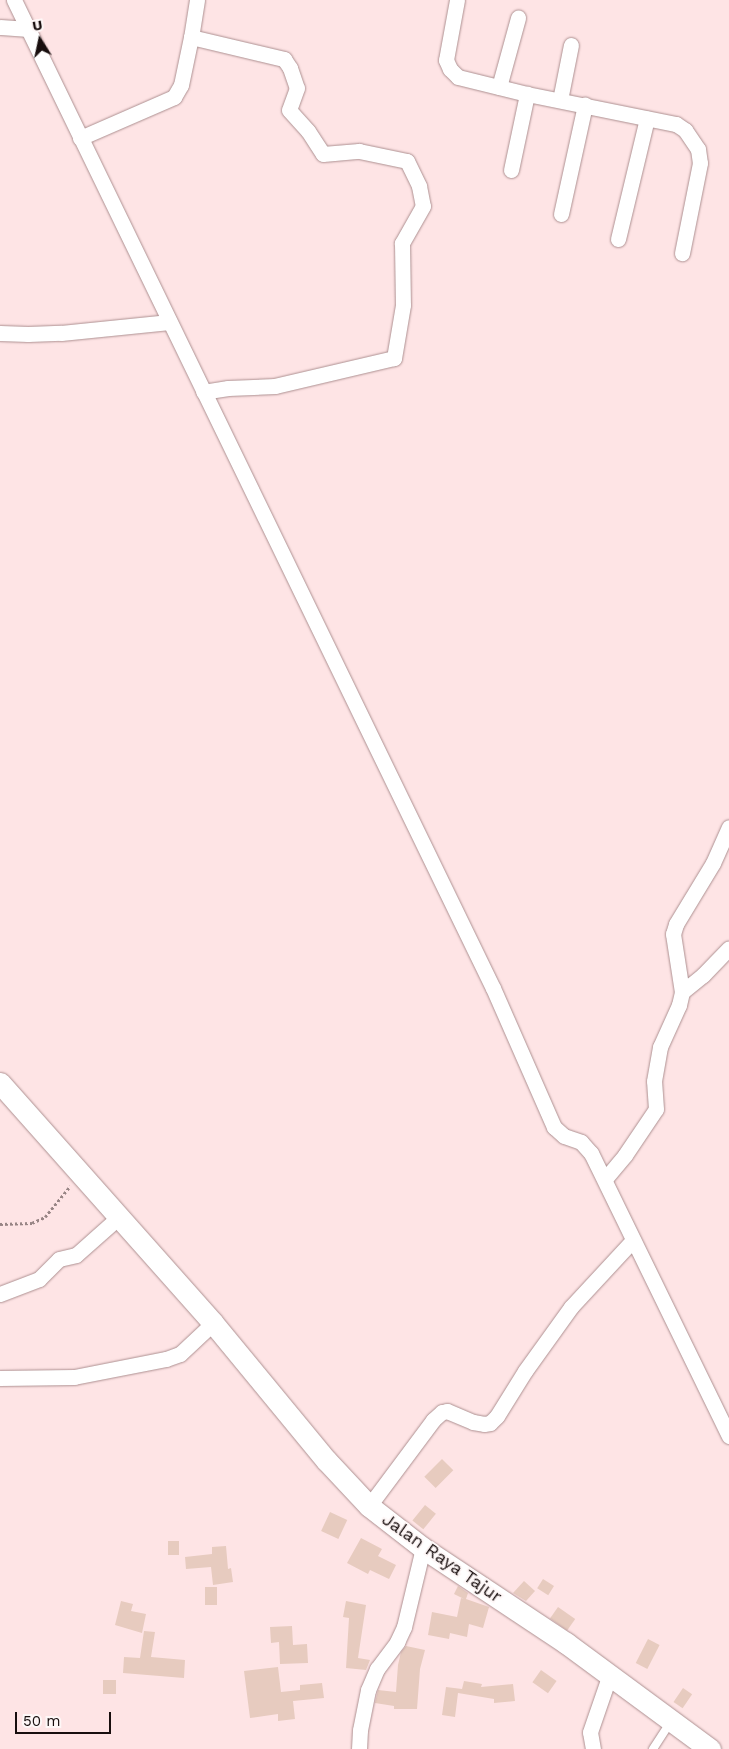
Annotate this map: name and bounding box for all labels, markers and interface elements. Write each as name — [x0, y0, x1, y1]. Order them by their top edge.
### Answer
north arrow — [15, 15, 65, 65]
text: U — [31, 16, 44, 34]
street label: Jalan Raya Tajur — [377, 1508, 507, 1608]
scale bar — [18, 1702, 114, 1734]
text: 50 m — [23, 1712, 60, 1730]

